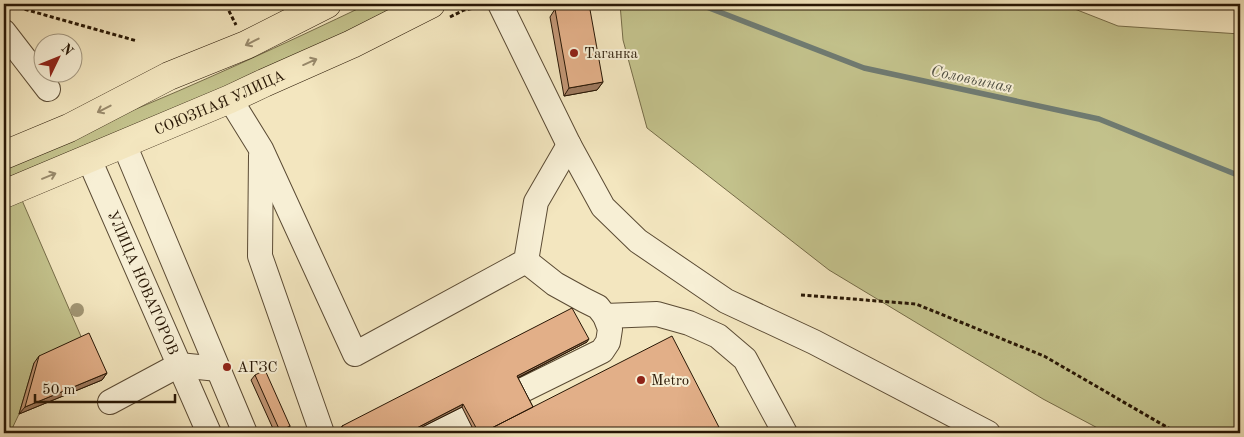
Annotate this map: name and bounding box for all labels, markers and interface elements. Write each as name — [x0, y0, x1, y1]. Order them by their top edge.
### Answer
north arrow — [32, 32, 82, 82]
one-way arrow — [245, 38, 260, 47]
text: N — [58, 41, 76, 59]
marker: Таганка — [568, 47, 580, 59]
place label: Таганка — [584, 47, 639, 62]
one-way arrow — [302, 57, 317, 67]
water label: Соловьиная — [929, 63, 1014, 97]
street label: СОЮЗНАЯ УЛИЦА — [153, 69, 288, 139]
one-way arrow — [97, 104, 112, 114]
one-way arrow — [41, 171, 56, 180]
street label: УЛИЦА НОВАТОРОВ — [104, 209, 180, 358]
marker: АГЗС — [221, 361, 233, 373]
place label: АГЗС — [237, 361, 278, 376]
scale bar — [35, 372, 175, 404]
marker: Metro — [635, 374, 647, 386]
place label: Metro — [651, 374, 689, 389]
text: 50 m — [42, 383, 76, 398]

